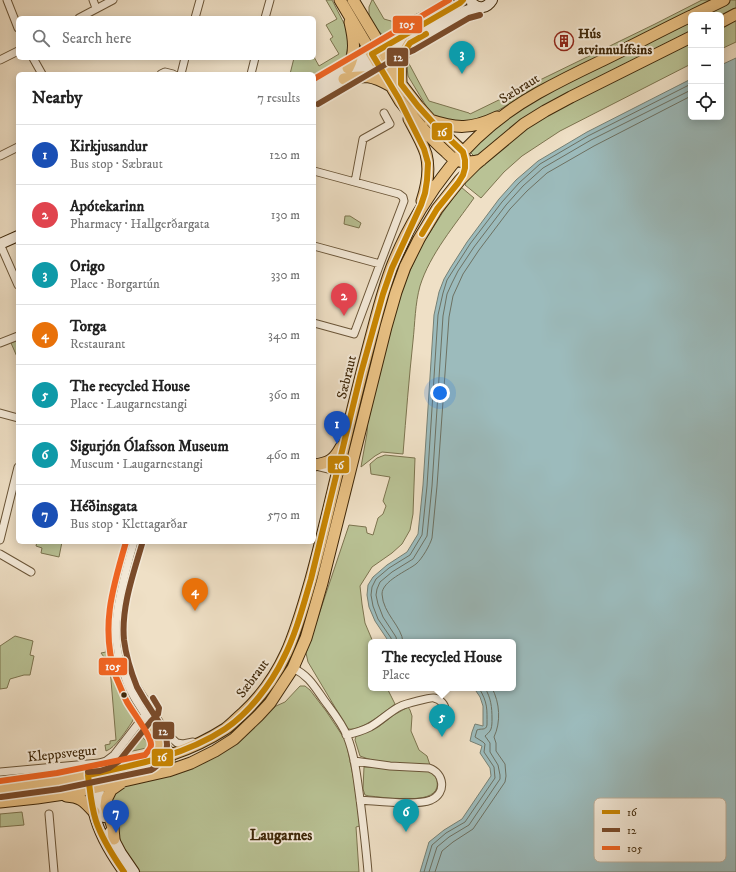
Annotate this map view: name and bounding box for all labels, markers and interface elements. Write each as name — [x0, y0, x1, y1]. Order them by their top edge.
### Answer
map controls — [688, 12, 724, 120]
button: + — [688, 12, 724, 48]
line badge: 105 — [392, 15, 423, 34]
search box — [16, 16, 316, 60]
text: 105 — [399, 18, 415, 32]
place label: Hús atvinnulífsins — [578, 25, 652, 59]
icon: search — [30, 27, 52, 49]
text: Search here — [62, 29, 131, 48]
building icon: Hús atvinnulífsins — [553, 30, 575, 52]
pin: 3 — [449, 41, 475, 74]
line badge: 12 — [386, 47, 409, 67]
button: − — [688, 48, 724, 84]
text: 12 — [393, 51, 403, 65]
street label: Sæbraut — [496, 69, 544, 108]
button: locate — [688, 84, 724, 120]
text: Nearby — [32, 87, 82, 109]
text: 7 results — [257, 90, 300, 106]
line badge: 16 — [431, 122, 453, 141]
text: 16 — [437, 126, 448, 140]
text: Kirkjusandur — [70, 137, 148, 156]
text: 1 — [43, 147, 47, 163]
text: 120 m — [269, 147, 300, 163]
text: Bus stop · Sæbraut — [70, 156, 163, 172]
text: Apótekarinn — [70, 197, 144, 216]
text: 2 — [42, 207, 48, 223]
text: 130 m — [271, 207, 300, 223]
text: Pharmacy · Hallgerðargata — [70, 216, 210, 232]
text: Origo — [70, 257, 105, 276]
text: 3 — [43, 267, 47, 283]
text: 330 m — [271, 267, 300, 283]
text: Place · Borgartún — [70, 276, 160, 292]
pin: 2 — [331, 283, 357, 316]
text: Torga — [70, 317, 106, 336]
text: 4 — [41, 327, 49, 343]
text: 340 m — [268, 327, 300, 343]
text: Restaurant — [70, 336, 126, 352]
street label: Sæbraut — [333, 353, 361, 401]
text: The recycled House — [70, 377, 190, 396]
your location — [430, 383, 450, 403]
text: 5 — [42, 387, 48, 403]
text: 360 m — [269, 387, 300, 403]
text: Place · Laugarnestangi — [70, 396, 187, 412]
pin: 1 — [324, 411, 350, 444]
text: Sigurjón Ólafsson Museum — [70, 437, 229, 456]
text: 6 — [42, 447, 48, 463]
text: 460 m — [266, 447, 300, 463]
line badge: 16 — [327, 455, 350, 474]
text: Museum · Laugarnestangi — [70, 456, 203, 472]
text: 16 — [334, 459, 345, 473]
text: Héðinsgata — [70, 497, 137, 516]
text: 7 — [42, 507, 48, 523]
text: 570 m — [267, 507, 300, 523]
text: Bus stop · Klettagarðar — [70, 516, 187, 532]
pin: 4 — [182, 578, 208, 611]
popup — [368, 639, 516, 691]
text: The recycled House — [382, 648, 502, 667]
street label: Sæbraut — [232, 655, 274, 702]
line badge: 105 — [98, 657, 128, 676]
text: 105 — [105, 660, 121, 674]
text: Place — [382, 667, 410, 683]
unlabelled marker — [119, 690, 129, 700]
pin: 5 — [429, 704, 455, 737]
line badge: 12 — [152, 721, 175, 740]
text: 12 — [158, 725, 168, 739]
street label: Kleppsvegur — [27, 741, 98, 767]
line badge: 16 — [151, 748, 174, 767]
text: 16 — [157, 751, 168, 765]
legend — [594, 798, 726, 862]
pin: 6 — [393, 799, 419, 832]
pin: 7 — [103, 800, 129, 833]
text: 16 — [627, 806, 638, 820]
text: 12 — [627, 824, 637, 838]
district label: Laugarnes — [250, 826, 312, 845]
text: 105 — [627, 842, 643, 856]

